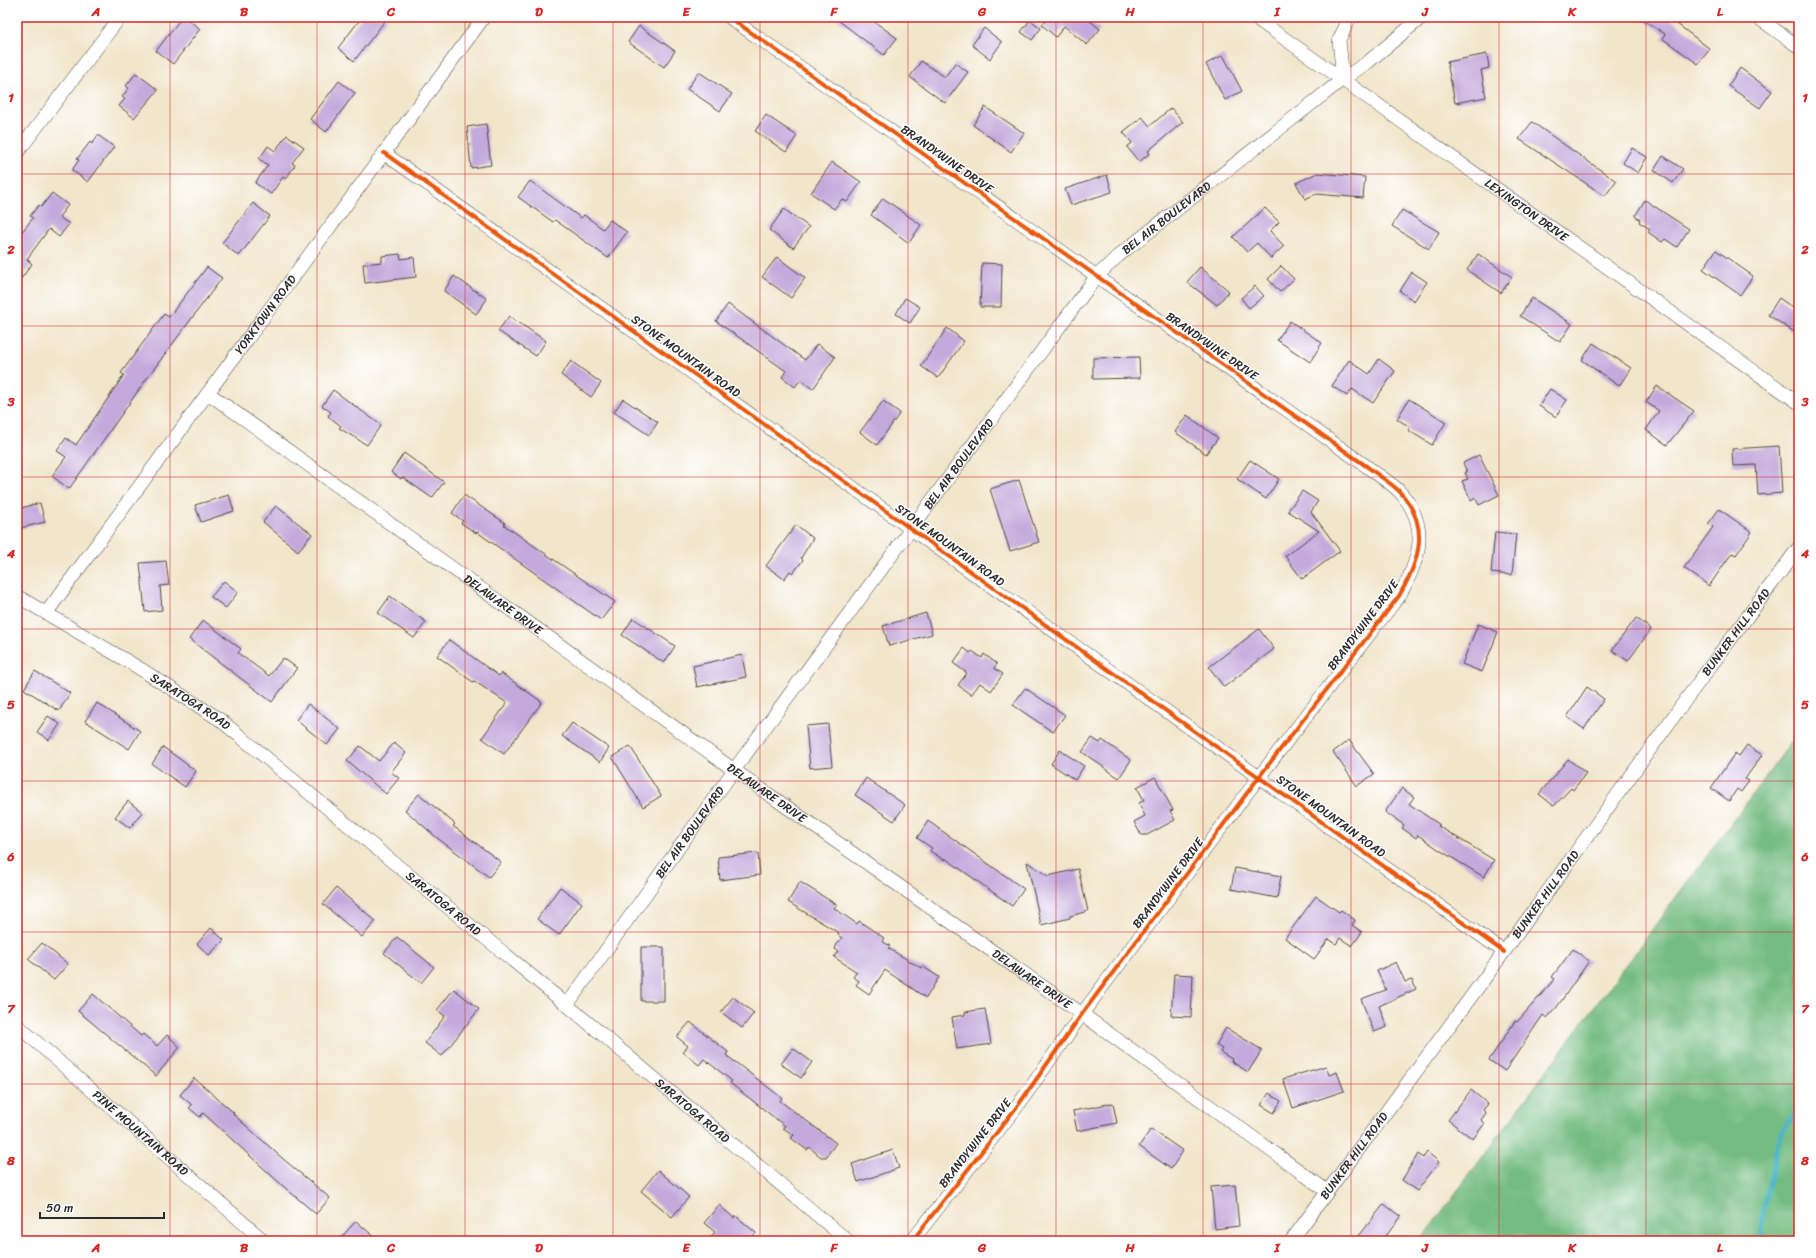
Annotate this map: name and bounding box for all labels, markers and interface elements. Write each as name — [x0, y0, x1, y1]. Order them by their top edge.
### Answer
text: A — [91, 0, 100, 23]
text: B — [240, 0, 249, 23]
text: C — [386, 0, 396, 23]
text: D — [535, 0, 543, 23]
text: E — [682, 0, 691, 23]
text: F — [829, 0, 838, 23]
text: G — [977, 0, 987, 23]
text: H — [1124, 0, 1135, 23]
text: I — [1273, 0, 1281, 23]
text: J — [1421, 0, 1429, 23]
text: K — [1567, 0, 1577, 23]
text: L — [1717, 0, 1724, 23]
text: 1 — [8, 86, 14, 109]
text: 1 — [1802, 86, 1808, 109]
street label: BRANDYWINE DRIVE — [896, 119, 999, 200]
street label: LEXINGTON DRIVE — [1480, 173, 1574, 248]
street label: BEL AIR BOULEVARD — [1117, 175, 1217, 260]
text: 2 — [6, 238, 15, 261]
text: 2 — [1800, 238, 1809, 261]
street label: YORKTOWN ROAD — [229, 269, 303, 359]
street label: BRANDYWINE DRIVE — [1161, 306, 1264, 387]
street label: STONE MOUNTAIN ROAD — [626, 308, 746, 404]
text: 3 — [6, 390, 15, 413]
text: 3 — [1800, 390, 1809, 413]
street label: BEL AIR BOULEVARD — [918, 413, 1000, 514]
street label: STONE MOUNTAIN ROAD — [890, 497, 1010, 593]
text: 4 — [6, 542, 16, 565]
text: 4 — [1800, 542, 1810, 565]
street label: DELAWARE DRIVE — [459, 568, 549, 641]
street label: BRANDYWINE DRIVE — [1321, 574, 1405, 675]
street label: BUNKER HILL ROAD — [1696, 584, 1776, 681]
street label: SARATOGA ROAD — [146, 667, 236, 736]
text: 5 — [7, 693, 15, 716]
text: 5 — [1801, 693, 1809, 716]
street label: DELAWARE DRIVE — [722, 757, 812, 830]
street label: STONE MOUNTAIN ROAD — [1271, 768, 1391, 864]
street label: BEL AIR BOULEVARD — [649, 781, 731, 883]
street label: BRANDYWINE DRIVE — [1126, 832, 1210, 933]
text: 6 — [6, 845, 15, 868]
street label: BUNKER HILL ROAD — [1506, 845, 1585, 943]
text: 6 — [1800, 845, 1809, 868]
street label: SARATOGA ROAD — [401, 865, 486, 941]
street label: DELAWARE DRIVE — [987, 943, 1078, 1016]
text: 7 — [7, 997, 16, 1020]
text: 7 — [1801, 997, 1810, 1020]
street label: SARATOGA ROAD — [650, 1072, 735, 1149]
street label: PINE MOUNTAIN ROAD — [87, 1084, 194, 1182]
street label: BRANDYWINE DRIVE — [933, 1092, 1018, 1193]
street label: BUNKER HILL ROAD — [1314, 1107, 1394, 1204]
text: 8 — [6, 1149, 15, 1172]
text: 8 — [1800, 1149, 1809, 1172]
scale bar — [40, 1194, 164, 1220]
text: 50 m — [46, 1197, 73, 1219]
text: A — [91, 1236, 100, 1258]
text: B — [240, 1236, 249, 1258]
text: C — [386, 1236, 396, 1258]
text: D — [535, 1236, 543, 1258]
text: E — [682, 1236, 691, 1258]
text: F — [829, 1236, 838, 1258]
text: G — [977, 1236, 987, 1258]
text: H — [1124, 1236, 1135, 1258]
text: I — [1273, 1236, 1281, 1258]
text: J — [1421, 1236, 1429, 1258]
text: K — [1567, 1236, 1577, 1258]
text: L — [1717, 1236, 1724, 1258]

